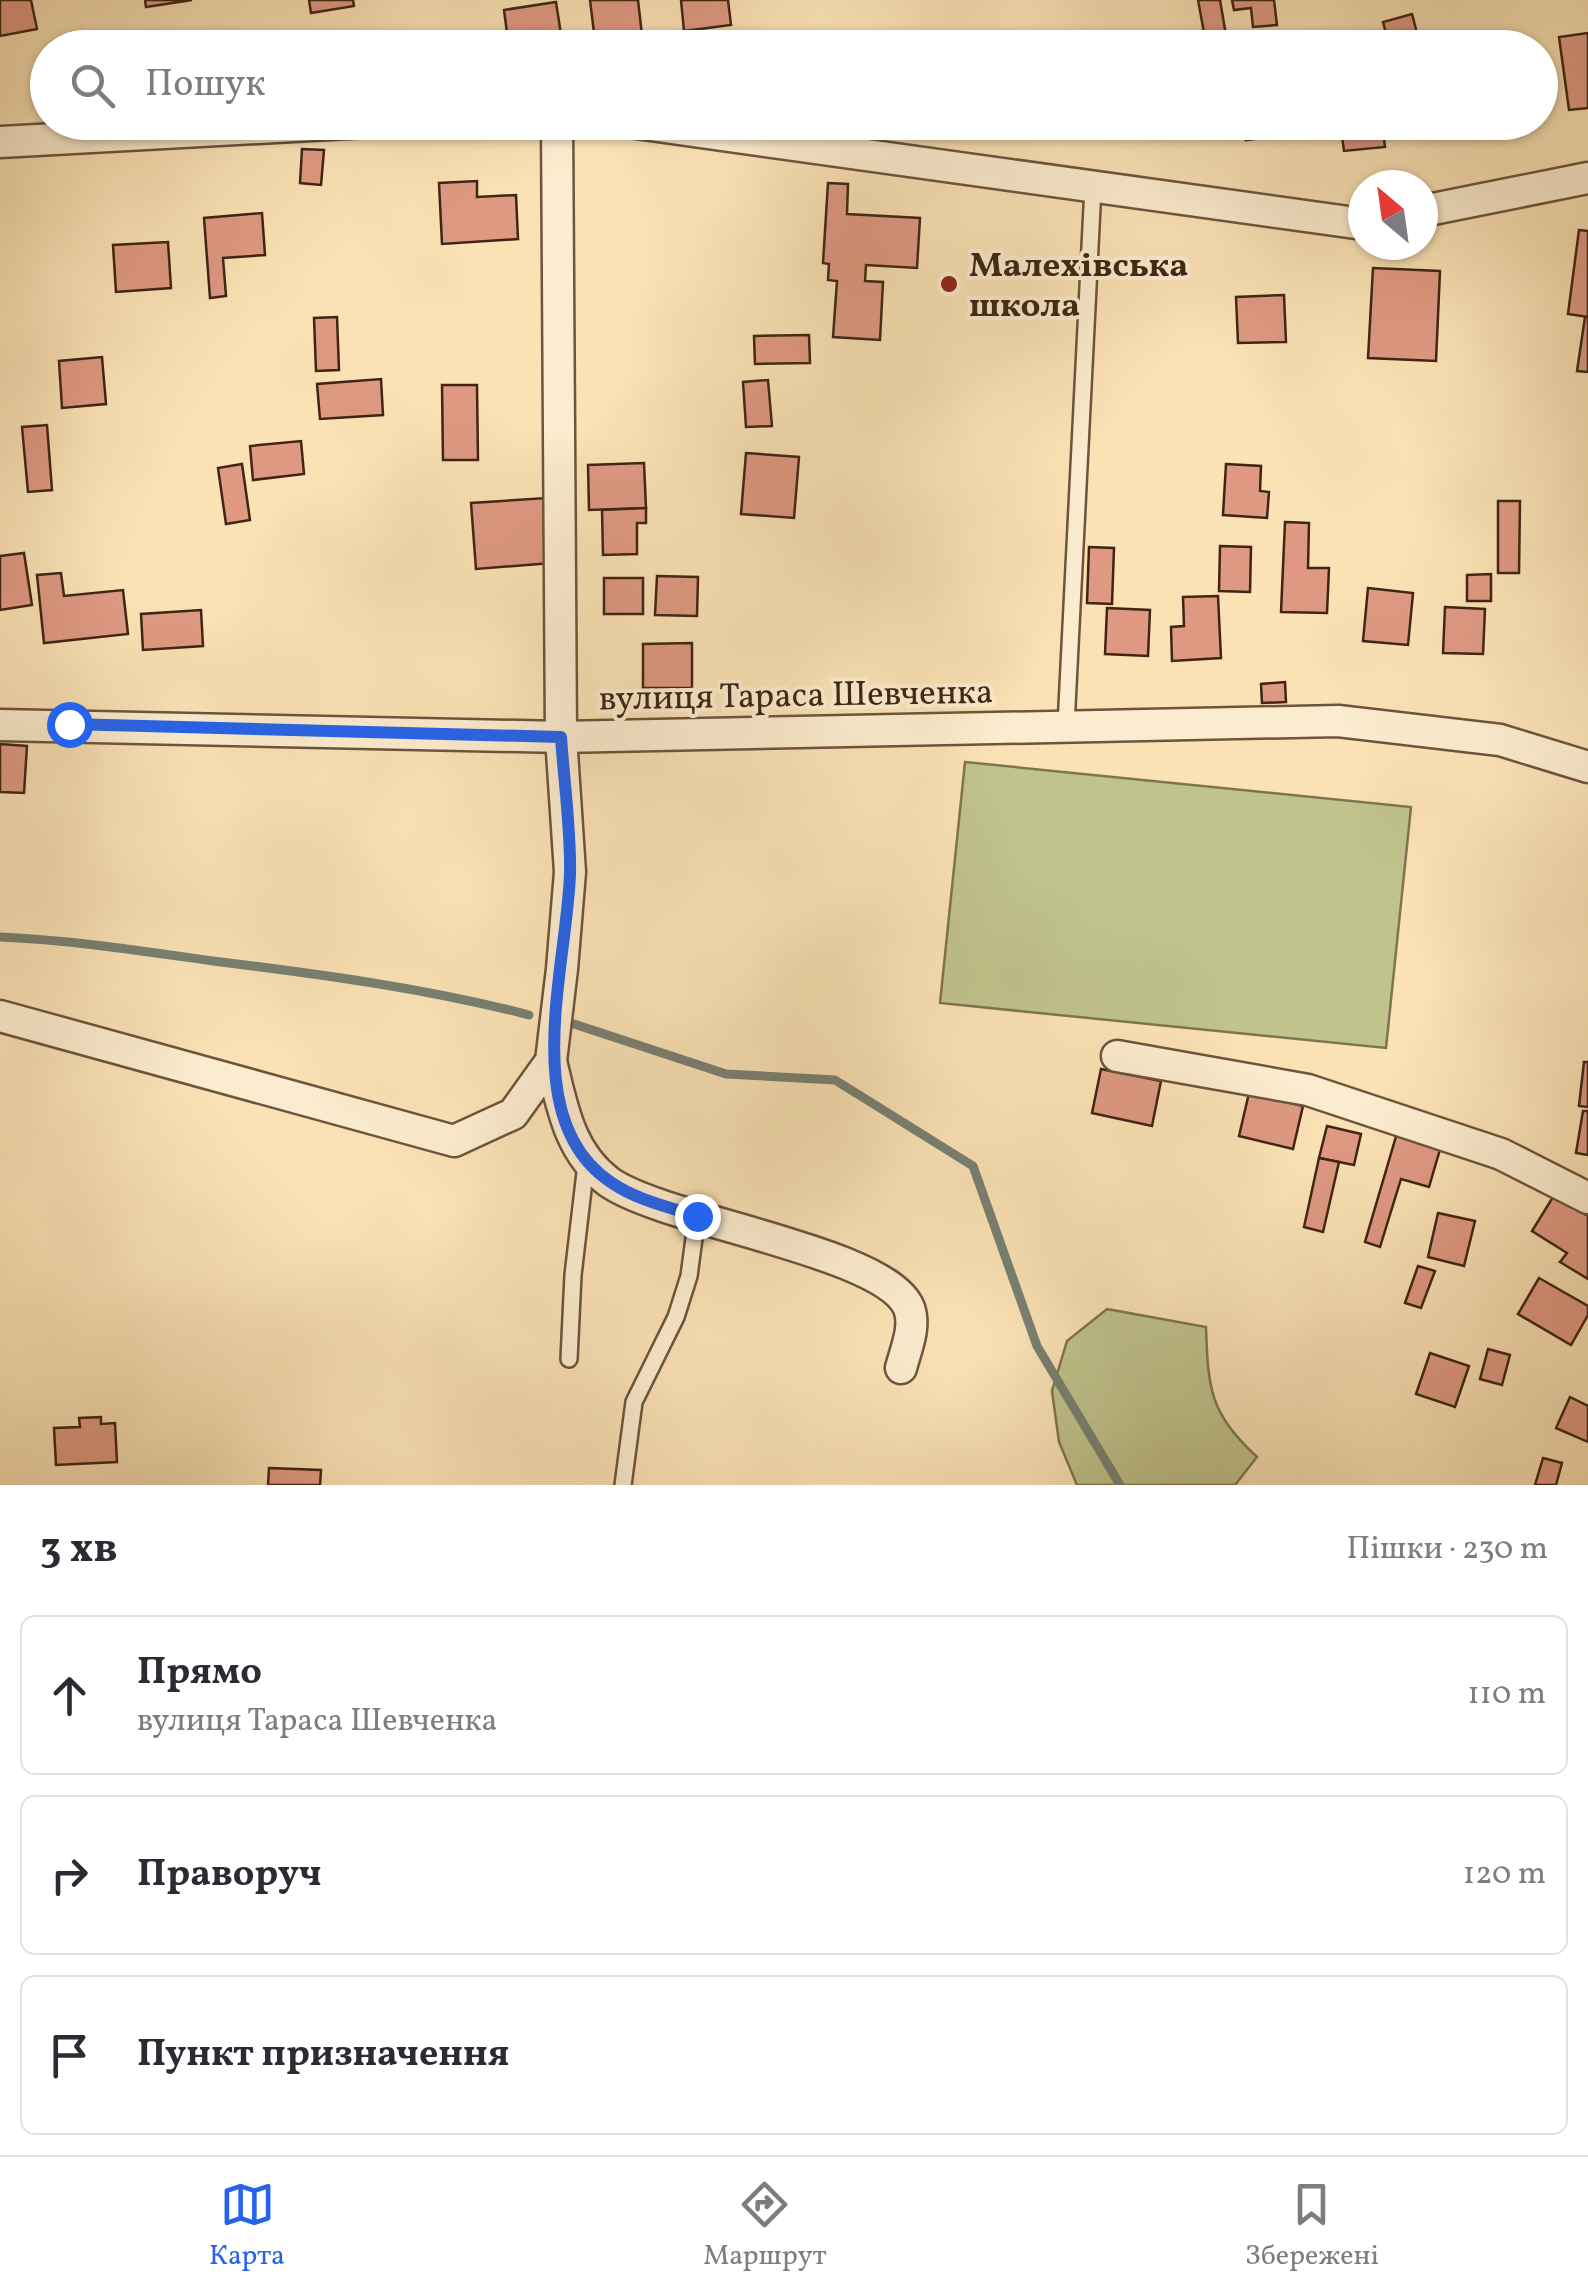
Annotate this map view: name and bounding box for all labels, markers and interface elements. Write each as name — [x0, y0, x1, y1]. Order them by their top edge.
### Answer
search box — [30, 30, 1558, 140]
icon: search — [65, 58, 120, 113]
text: Пошук — [145, 59, 265, 112]
north arrow — [1348, 170, 1438, 260]
place label: Малехівська школа — [969, 243, 1188, 331]
marker: Малехівська школа — [938, 273, 960, 295]
street label: вулиця Тараса Шевченка — [599, 670, 994, 724]
route start — [47, 702, 93, 748]
route end — [675, 1194, 721, 1240]
text: 3 хв — [40, 1521, 118, 1580]
text: Пішки · 230 m — [1346, 1528, 1548, 1572]
text: Прямо — [137, 1647, 262, 1700]
icon: ahead — [42, 1668, 97, 1723]
text: 110 m — [1467, 1673, 1546, 1717]
text: вулиця Тараса Шевченка — [137, 1700, 497, 1744]
icon: right — [42, 1848, 97, 1903]
text: Праворуч — [137, 1849, 322, 1902]
text: 120 m — [1463, 1853, 1546, 1897]
icon: arrive — [42, 2028, 97, 2083]
text: Пункт призначення — [137, 2029, 509, 2082]
tab: Карта — [209, 2177, 285, 2276]
tab: Маршрут — [703, 2177, 827, 2276]
tab: Збережені — [1245, 2177, 1379, 2276]

